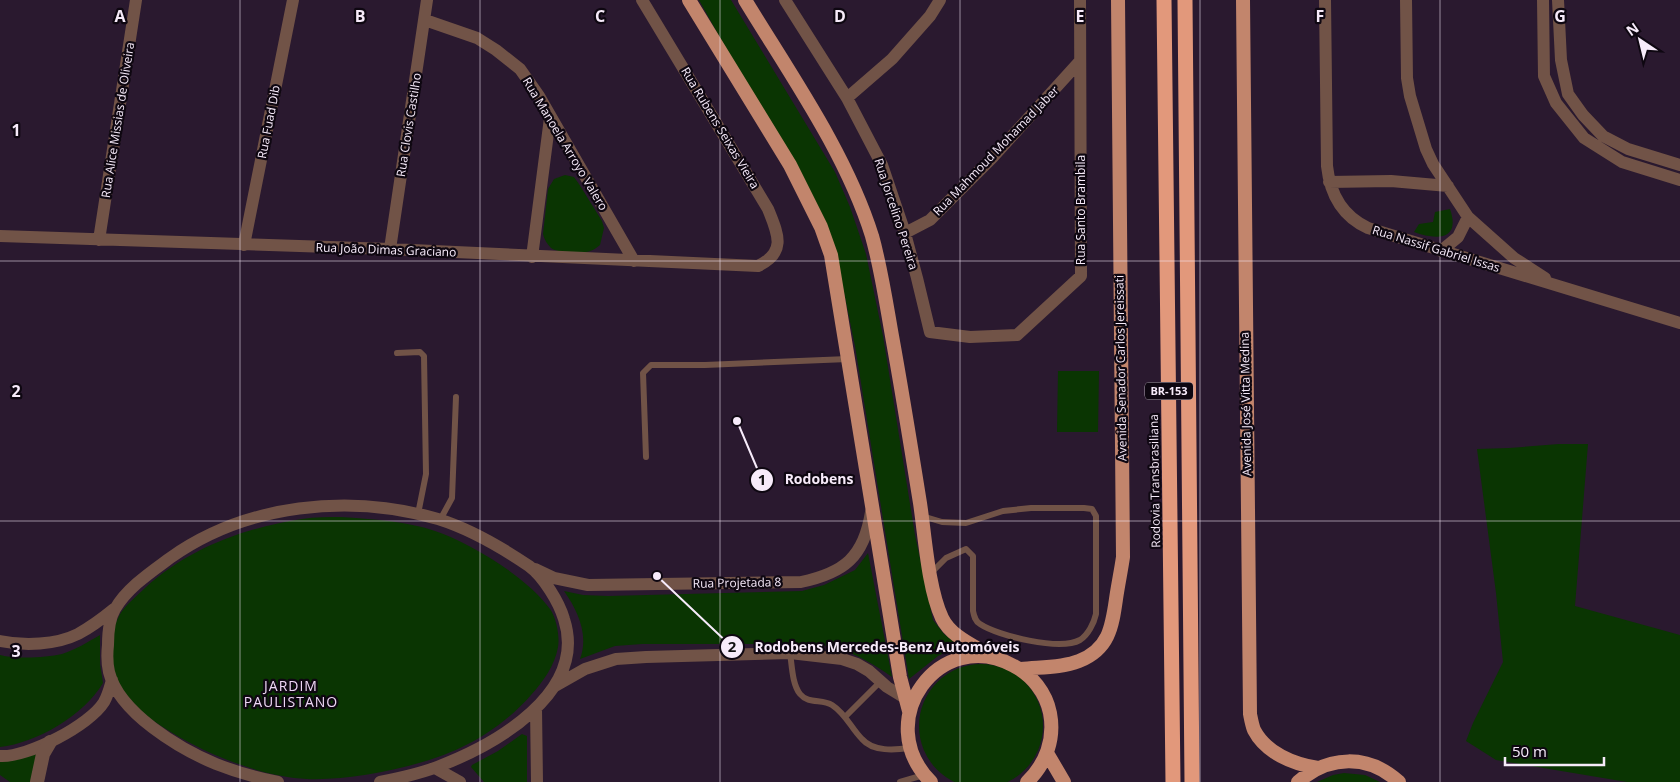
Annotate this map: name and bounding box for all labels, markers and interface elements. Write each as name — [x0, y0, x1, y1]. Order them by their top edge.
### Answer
text: A — [114, 5, 126, 27]
text: B — [355, 5, 365, 27]
text: C — [595, 5, 605, 27]
text: D — [834, 5, 846, 27]
text: E — [1076, 5, 1085, 27]
text: F — [1316, 5, 1324, 27]
text: G — [1554, 5, 1566, 27]
north arrow — [1615, 15, 1665, 65]
text: N — [1622, 18, 1642, 40]
street label: Rua Alice Missias de Oliveira — [97, 41, 138, 199]
street label: Rua Rubens Seixas Vieira — [677, 64, 764, 192]
street label: Rua Clovis Castilho — [392, 72, 425, 178]
street label: Rua Manoela Arroyo Valero — [519, 74, 612, 214]
street label: Rua Mahmoud Mohamad Jaber — [929, 82, 1062, 219]
street label: Rua Fuad Dib — [253, 84, 284, 160]
text: 1 — [11, 119, 21, 141]
street label: Rua Santo Brambila — [1072, 155, 1089, 265]
street label: Rua Jorcelino Pereira — [870, 156, 923, 272]
street label: Rua Nassif Gabriel Issas — [1370, 221, 1502, 276]
street label: Rua João Dimas Graciano — [315, 239, 457, 260]
street label: Avenida Senador Carlos Jereissati — [1110, 275, 1131, 461]
street label: Avenida José Vitta Medina — [1236, 332, 1255, 476]
text: 2 — [11, 380, 21, 402]
road number: BR-153 — [1145, 382, 1193, 400]
street label: Rodovia Transbrasiliana — [1145, 414, 1164, 548]
callout: Rodobens — [750, 465, 863, 494]
text: 1 — [758, 469, 766, 489]
text: Rodobens — [785, 469, 853, 488]
street label: Rua Projetada 8 — [693, 573, 782, 592]
callout: Rodobens Mercedes-Benz Automóveis — [719, 633, 1029, 662]
text: 2 — [728, 636, 737, 656]
text: Rodobens Mercedes-Benz Automóveis — [754, 637, 1020, 656]
text: 3 — [11, 640, 21, 662]
district label: JARDIM PAULISTANO — [244, 676, 338, 711]
scale bar — [1505, 734, 1604, 766]
text: 50 m — [1512, 741, 1547, 761]

